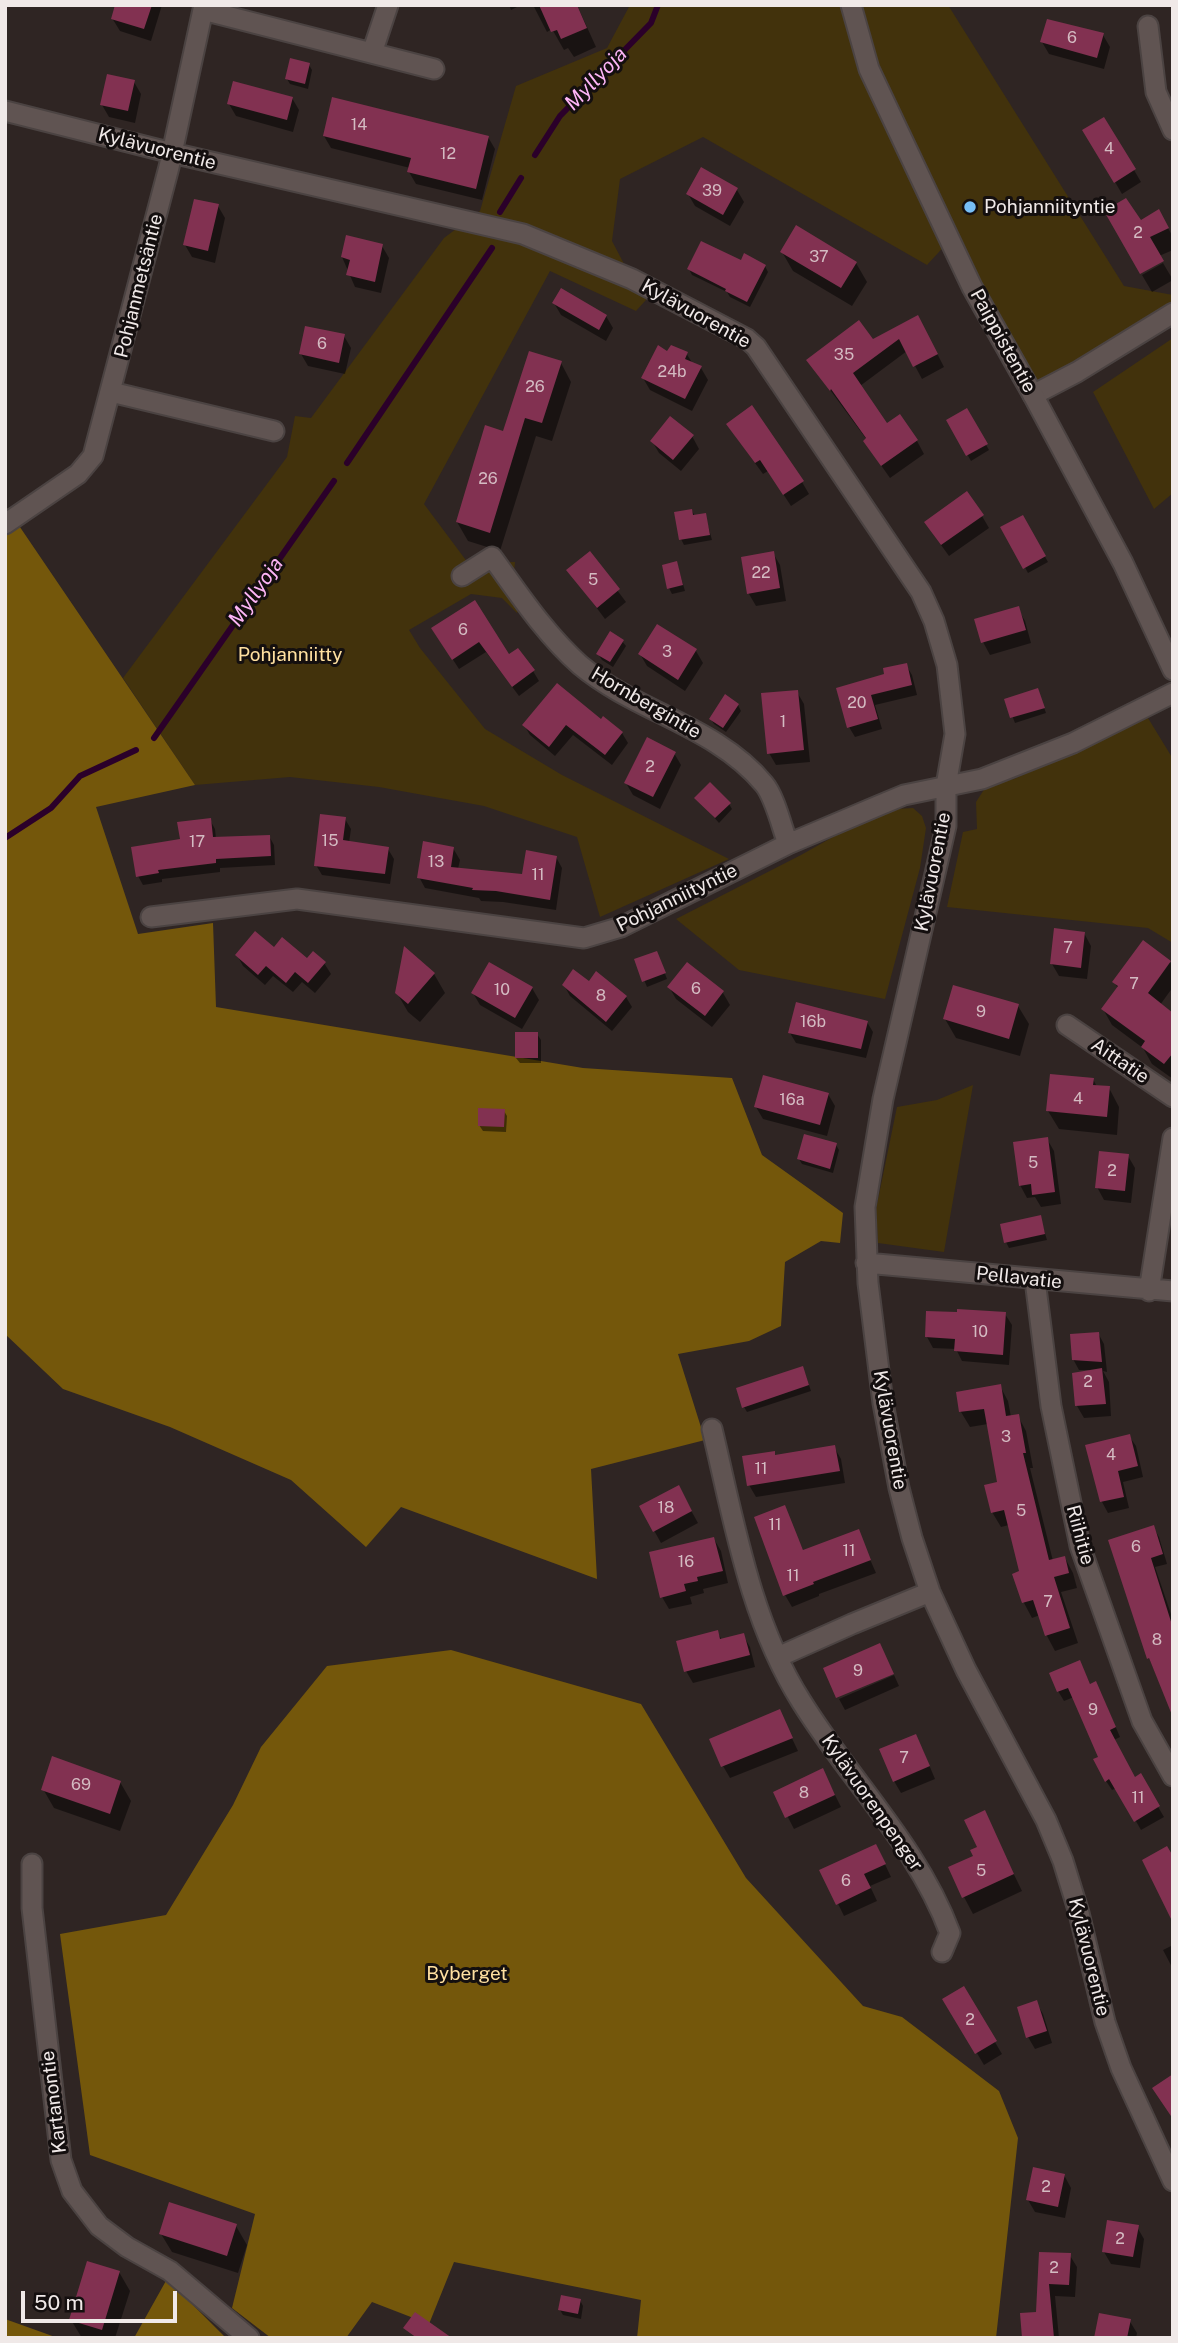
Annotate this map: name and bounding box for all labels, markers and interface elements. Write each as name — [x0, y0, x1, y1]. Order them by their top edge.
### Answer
house number: 6 — [1067, 28, 1077, 48]
water label: Myllyoja — [560, 42, 632, 116]
house number: 14 — [351, 115, 367, 135]
street label: Kylävuorentie — [96, 123, 218, 175]
house number: 4 — [1104, 139, 1114, 159]
house number: 12 — [440, 144, 456, 164]
house number: 39 — [702, 181, 722, 201]
place label: Pohjanniityntie — [984, 196, 1116, 218]
marker: Pohjanniityntie — [962, 199, 978, 215]
street label: Pohjanmetsäntie — [110, 212, 168, 360]
house number: 2 — [1133, 223, 1143, 243]
house number: 37 — [809, 247, 829, 267]
street label: Kylävuorentie — [638, 275, 754, 353]
street label: Paippistentie — [965, 285, 1041, 397]
house number: 6 — [317, 334, 327, 354]
house number: 35 — [834, 345, 854, 365]
house number: 24b — [657, 362, 687, 382]
house number: 26 — [525, 377, 545, 397]
house number: 26 — [478, 469, 498, 489]
water label: Myllyoja — [223, 552, 289, 632]
house number: 22 — [751, 563, 771, 583]
house number: 5 — [588, 570, 598, 590]
house number: 6 — [458, 620, 468, 640]
house number: 3 — [662, 642, 672, 662]
park label: Pohjanniitty — [238, 644, 342, 666]
street label: Hornbergintie — [587, 662, 705, 744]
house number: 20 — [847, 693, 867, 713]
house number: 1 — [780, 712, 786, 732]
house number: 2 — [645, 757, 655, 777]
street label: Kylävuorentie — [910, 810, 956, 934]
house number: 15 — [322, 831, 338, 851]
house number: 17 — [189, 832, 205, 852]
house number: 13 — [428, 852, 444, 872]
street label: Pohjanniityntie — [613, 859, 741, 937]
house number: 11 — [531, 865, 545, 885]
house number: 7 — [1063, 938, 1073, 958]
house number: 7 — [1129, 974, 1139, 994]
house number: 6 — [691, 979, 701, 999]
house number: 10 — [494, 980, 510, 1000]
house number: 8 — [596, 986, 606, 1006]
house number: 9 — [976, 1002, 986, 1022]
house number: 16b — [800, 1012, 826, 1032]
street label: Aittatie — [1087, 1033, 1153, 1089]
house number: 4 — [1073, 1089, 1083, 1109]
house number: 16a — [779, 1090, 805, 1110]
house number: 5 — [1028, 1153, 1038, 1173]
house number: 2 — [1107, 1161, 1117, 1181]
street label: Pellavatie — [975, 1262, 1063, 1294]
house number: 10 — [972, 1322, 988, 1342]
street label: Kylävuorentie — [868, 1368, 912, 1492]
house number: 2 — [1083, 1372, 1093, 1392]
house number: 3 — [1001, 1427, 1011, 1447]
house number: 4 — [1106, 1445, 1116, 1465]
house number: 11 — [754, 1459, 768, 1479]
house number: 18 — [658, 1498, 674, 1518]
house number: 5 — [1016, 1501, 1026, 1521]
street label: Riihitie — [1061, 1503, 1099, 1567]
house number: 11 — [768, 1515, 782, 1535]
house number: 6 — [1131, 1537, 1141, 1557]
house number: 11 — [842, 1541, 856, 1561]
house number: 16 — [678, 1552, 694, 1572]
house number: 11 — [786, 1566, 800, 1586]
house number: 7 — [1043, 1592, 1053, 1612]
house number: 8 — [1152, 1630, 1162, 1650]
house number: 9 — [853, 1661, 863, 1681]
house number: 9 — [1088, 1700, 1098, 1720]
street label: Kylävuorenpenger — [816, 1730, 928, 1876]
house number: 7 — [899, 1748, 909, 1768]
house number: 69 — [71, 1775, 91, 1795]
house number: 8 — [799, 1783, 809, 1803]
house number: 11 — [1131, 1788, 1145, 1808]
house number: 5 — [976, 1861, 986, 1881]
house number: 6 — [841, 1871, 851, 1891]
street label: Kylävuorentie — [1063, 1896, 1115, 2018]
park label: Byberget — [426, 1963, 508, 1985]
house number: 2 — [965, 2010, 975, 2030]
street label: Kartanontie — [36, 2049, 72, 2155]
house number: 2 — [1041, 2177, 1051, 2197]
house number: 2 — [1115, 2229, 1125, 2249]
house number: 2 — [1049, 2258, 1059, 2278]
scale bar — [24, 2276, 180, 2320]
text: 50 m — [34, 2290, 84, 2315]

